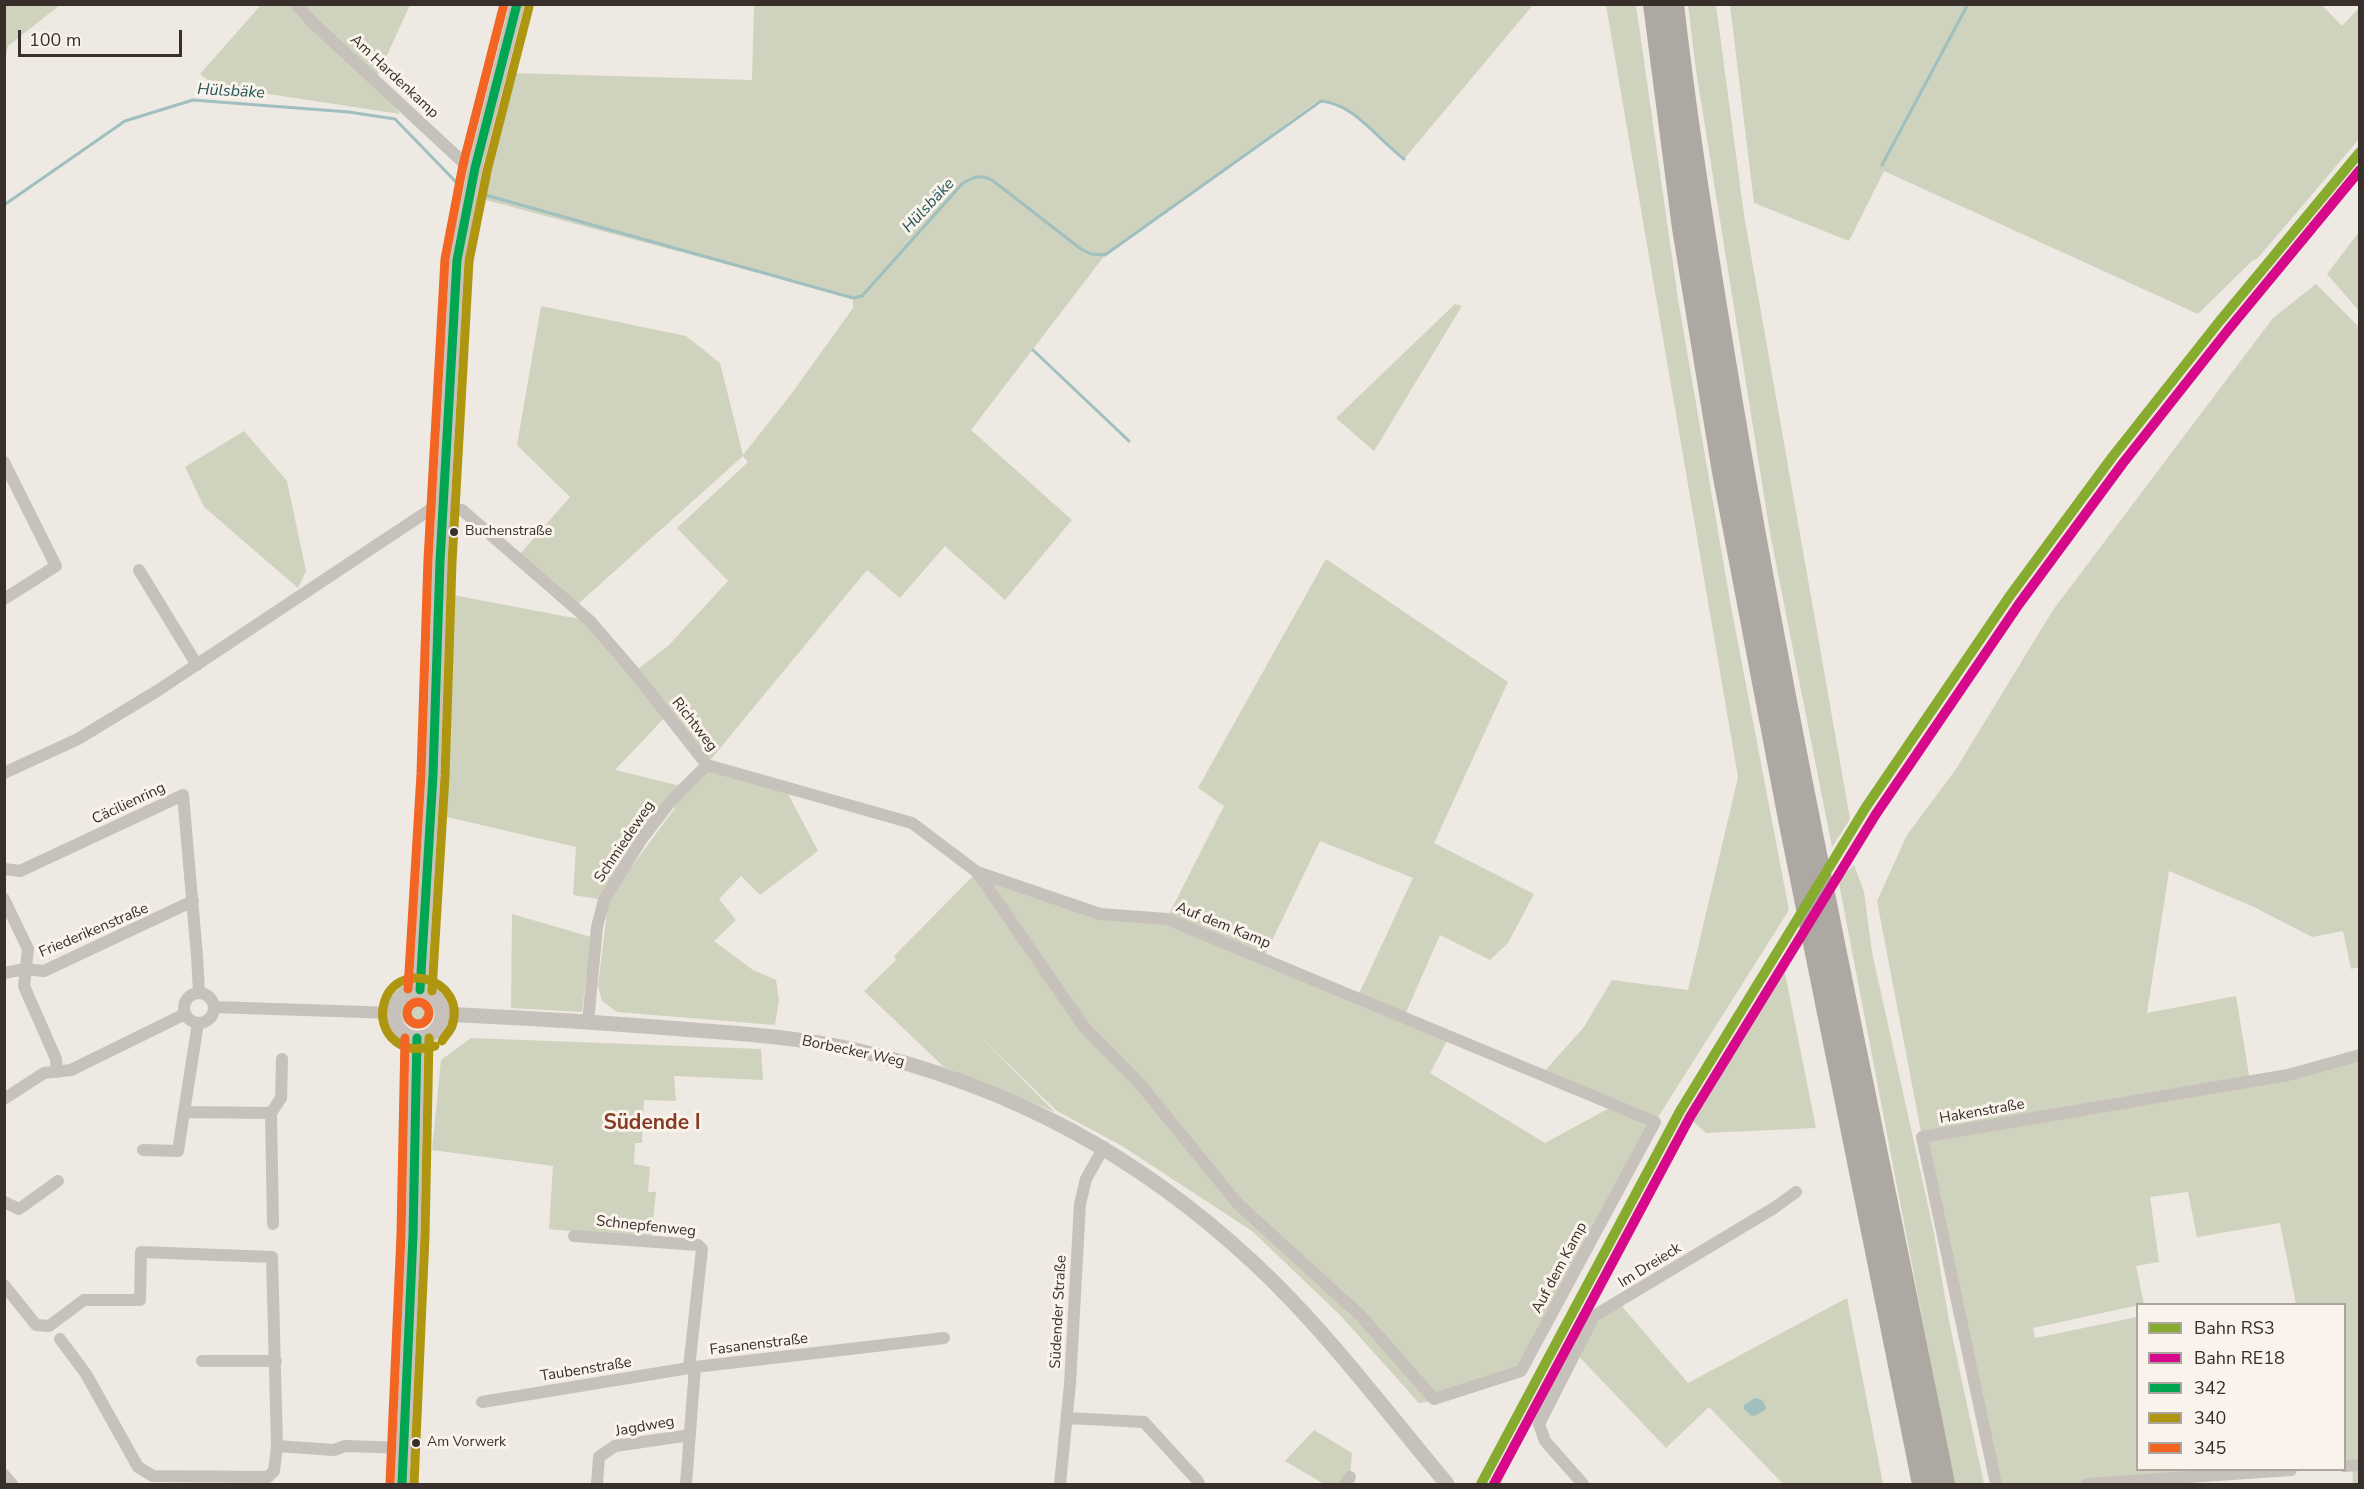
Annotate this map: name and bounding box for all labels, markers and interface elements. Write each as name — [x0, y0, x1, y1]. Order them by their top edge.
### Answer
scale bar — [21, 18, 184, 56]
text: 100 m — [29, 28, 81, 52]
street label: Am Hardenkamp — [346, 31, 442, 123]
water label: Hülsbäke — [197, 81, 265, 103]
water label: Hülsbäke — [899, 175, 959, 237]
place label: Buchenstraße — [465, 524, 552, 540]
marker: Buchenstraße — [448, 526, 460, 538]
street label: Richtweg — [667, 694, 721, 756]
street label: Cäcilienring — [89, 779, 169, 829]
street label: Schmiedeweg — [591, 798, 659, 886]
street label: Auf dem Kamp — [1173, 899, 1273, 953]
street label: Friederikenstraße — [37, 900, 151, 962]
street label: Borbecker Weg — [800, 1032, 906, 1072]
street label: Hakenstraße — [1938, 1096, 2026, 1128]
district label: Südende I — [603, 1111, 701, 1137]
street label: Schnepfenweg — [595, 1213, 697, 1241]
street label: Auf dem Kamp — [1528, 1219, 1592, 1317]
street label: Im Dreieck — [1615, 1240, 1685, 1292]
street label: Südender Straße — [1047, 1255, 1071, 1369]
legend — [2136, 1303, 2346, 1471]
text: Bahn RS3 — [2194, 1316, 2275, 1340]
street label: Fasanenstraße — [709, 1330, 809, 1360]
text: Bahn RE18 — [2194, 1346, 2285, 1370]
street label: Taubenstraße — [539, 1354, 633, 1386]
text: 342 — [2194, 1376, 2226, 1400]
text: 340 — [2194, 1406, 2226, 1430]
street label: Jagdweg — [614, 1413, 676, 1441]
place label: Am Vorwerk — [427, 1435, 506, 1451]
text: 345 — [2194, 1436, 2226, 1460]
marker: Am Vorwerk — [410, 1437, 422, 1449]

